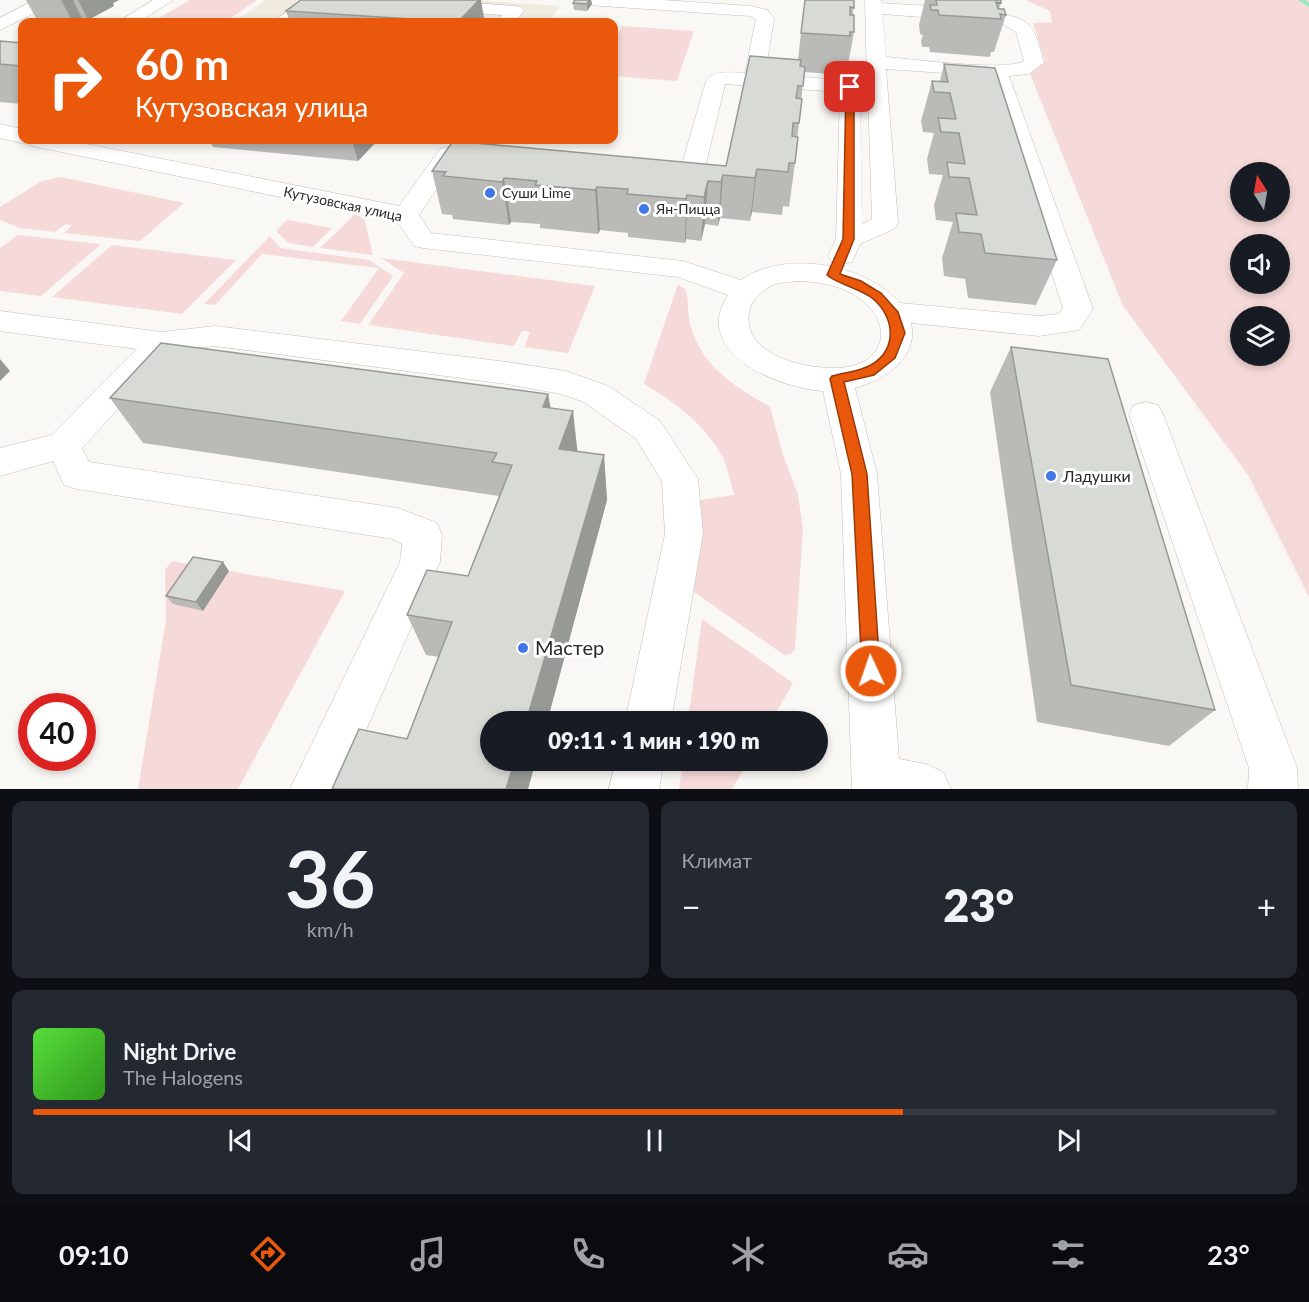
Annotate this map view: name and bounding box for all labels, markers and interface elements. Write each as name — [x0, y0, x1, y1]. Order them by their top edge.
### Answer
text: 60 m — [135, 39, 229, 89]
icon: right — [36, 42, 114, 120]
pin — [824, 61, 875, 112]
icon: arrive — [833, 70, 866, 103]
text: Кутузовская улица — [135, 90, 368, 123]
north arrow — [1230, 162, 1290, 222]
map controls — [1230, 162, 1290, 366]
street label: Кутузовская улица — [282, 183, 404, 224]
place label: Суши Lime — [502, 184, 571, 201]
marker: Суши Lime — [483, 186, 497, 200]
place label: Ян-Пицца — [655, 200, 720, 217]
marker: Ян-Пицца — [637, 202, 651, 216]
button: sound — [1230, 234, 1290, 294]
button: layers — [1230, 306, 1290, 366]
place label: Ладушки — [1062, 466, 1131, 485]
marker: Ладушки — [1044, 469, 1058, 483]
place label: Мастер — [535, 635, 604, 659]
position arrow — [839, 639, 903, 703]
marker: Мастер — [516, 641, 530, 655]
speed limit sign: 40 — [18, 693, 96, 771]
text: 09:11 · 1 мин · 190 m — [548, 727, 760, 754]
text: 36 — [285, 831, 375, 925]
text: Климат — [682, 848, 752, 872]
text: 23° — [943, 878, 1014, 932]
text: − — [682, 886, 701, 926]
text: + — [1257, 886, 1276, 926]
text: km/h — [307, 917, 354, 941]
text: Night Drive — [123, 1038, 236, 1065]
text: The Halogens — [123, 1065, 243, 1089]
icon: previous — [224, 1124, 257, 1157]
icon: pause — [638, 1124, 671, 1157]
icon: next — [1052, 1124, 1085, 1157]
icon: directions — [247, 1233, 289, 1275]
icon: music — [407, 1233, 449, 1275]
icon: phone — [567, 1233, 609, 1275]
icon: climate — [727, 1233, 769, 1275]
icon: car — [887, 1233, 929, 1275]
icon: filters — [1047, 1233, 1089, 1275]
text: 09:10 — [59, 1238, 129, 1271]
text: 23° — [1207, 1238, 1250, 1271]

